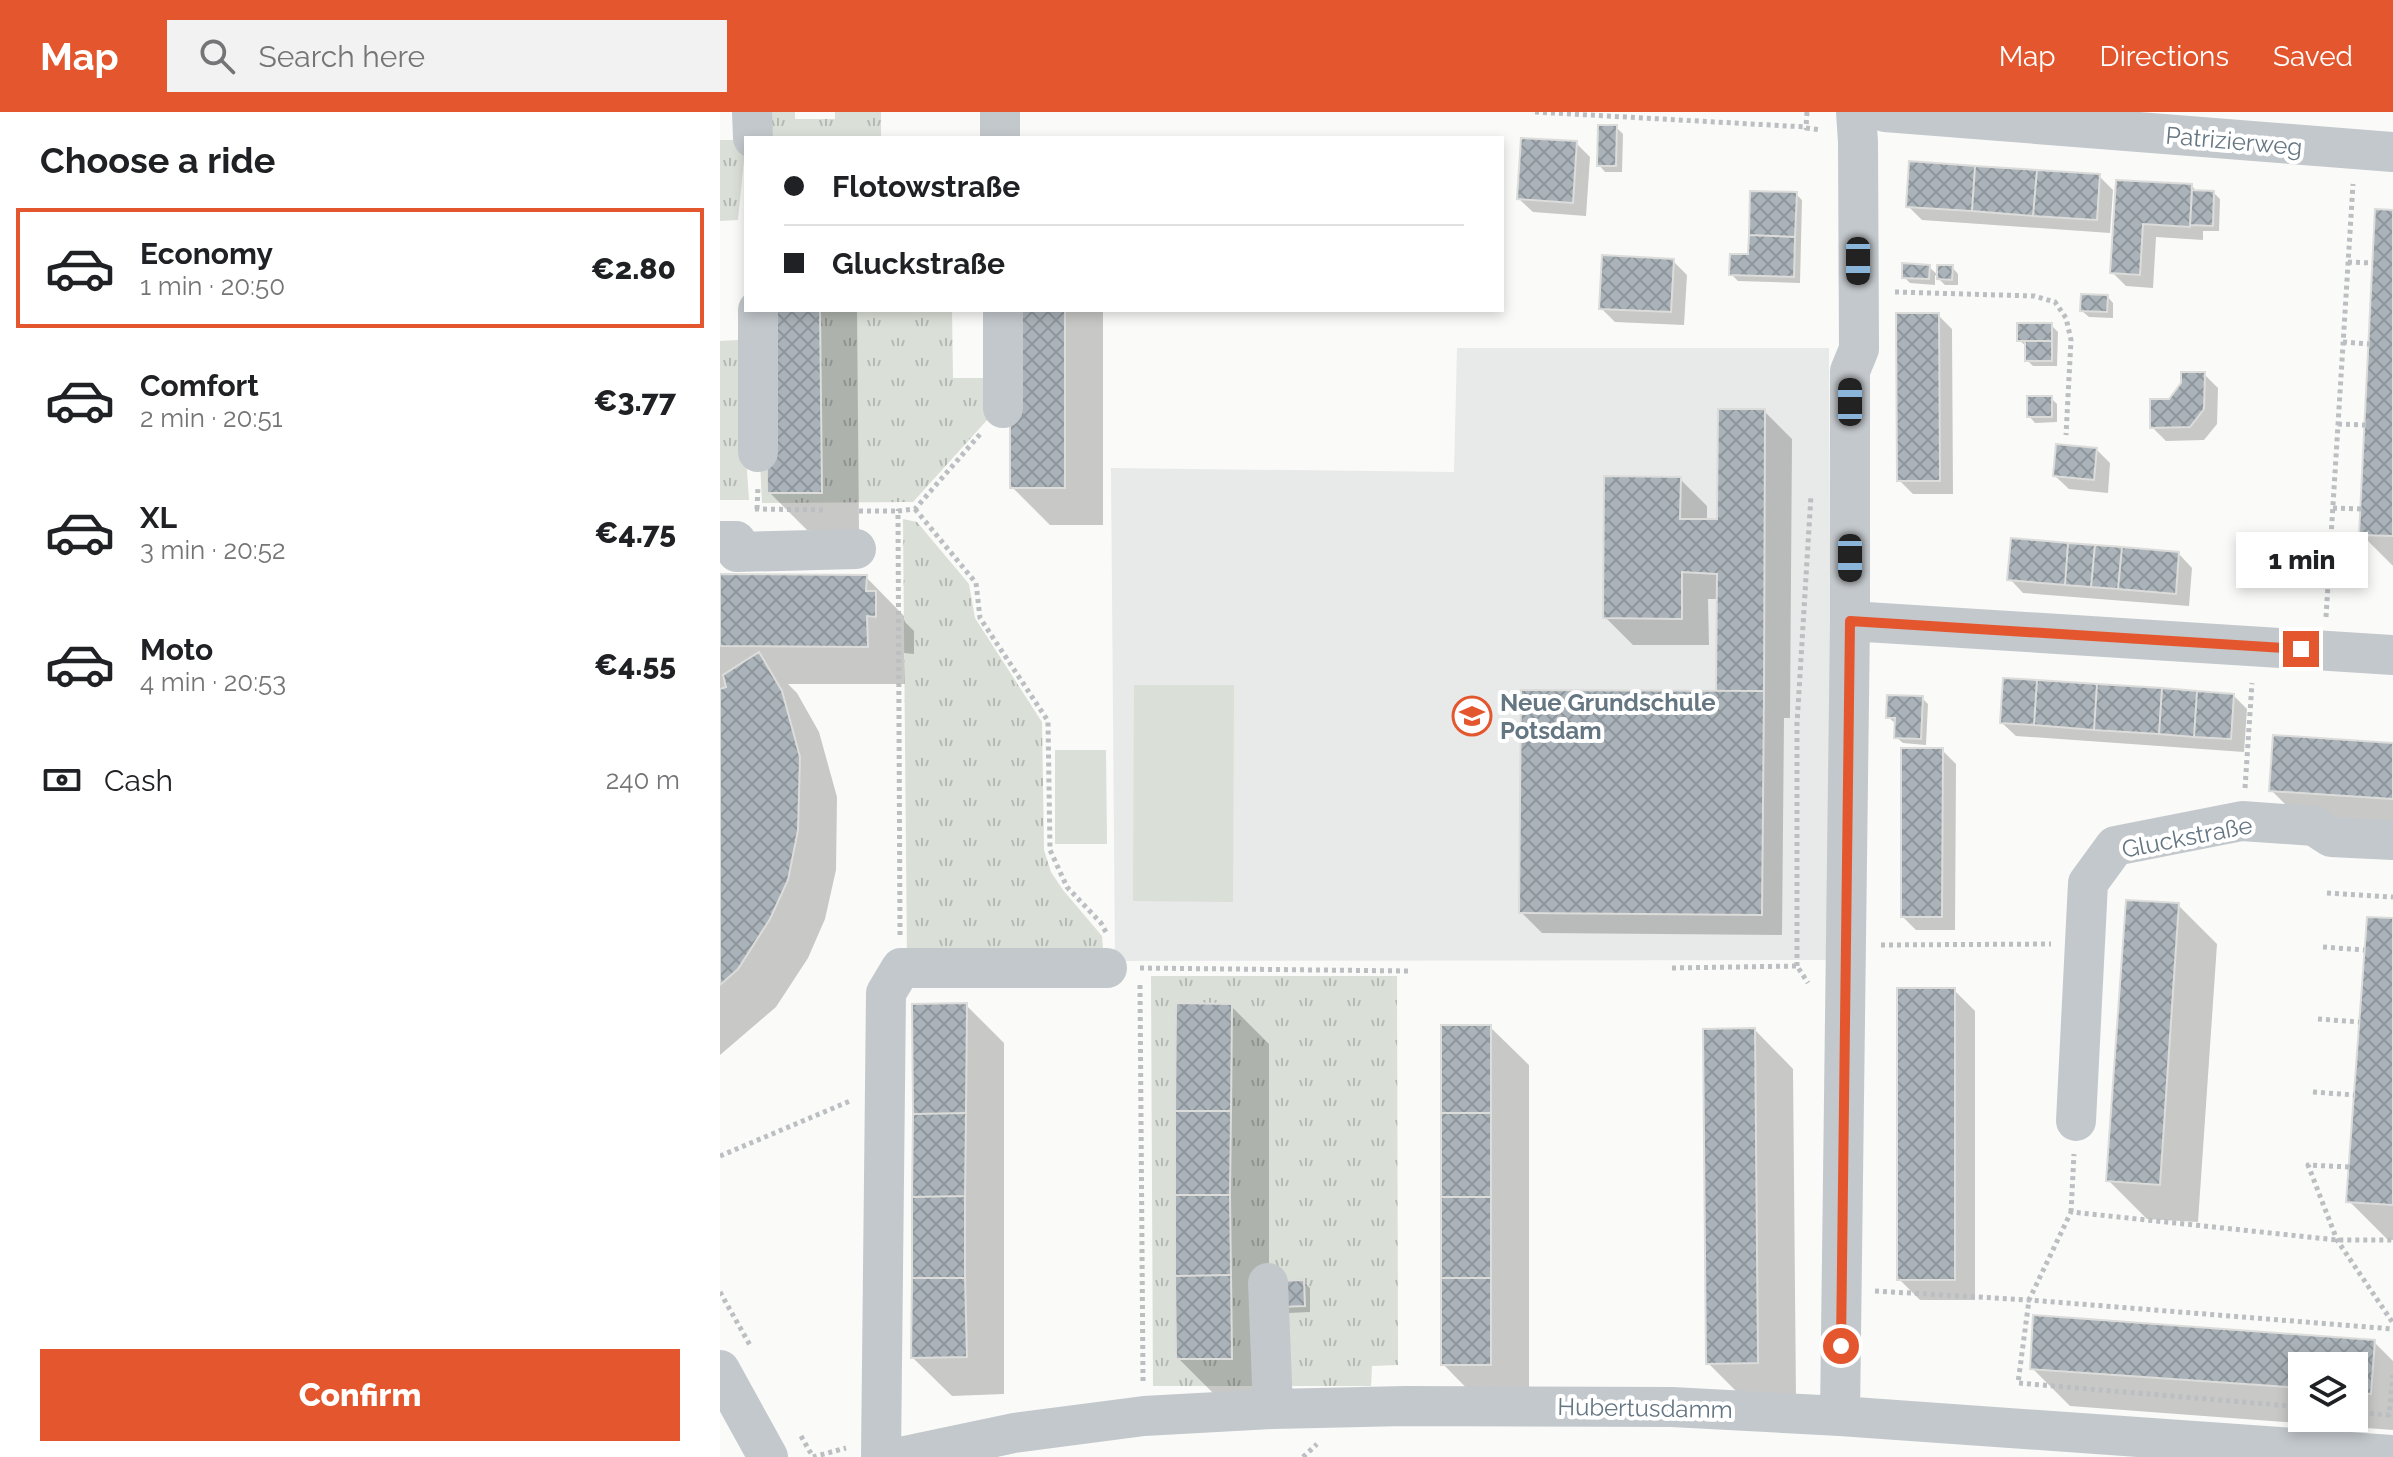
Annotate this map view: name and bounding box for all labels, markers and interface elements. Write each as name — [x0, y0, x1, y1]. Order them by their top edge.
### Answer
search box — [167, 20, 727, 92]
text: Map — [40, 34, 119, 79]
icon: search — [195, 34, 239, 78]
text: Search here — [259, 39, 425, 74]
text: Map — [1999, 40, 2056, 73]
text: Directions — [2100, 40, 2229, 73]
text: Saved — [2273, 40, 2353, 73]
street label: Patrizierweg — [2164, 121, 2304, 161]
text: Choose a ride — [40, 139, 275, 181]
text: Flotowstraße — [832, 169, 1020, 204]
icon: car — [44, 232, 116, 304]
text: Economy — [140, 236, 273, 271]
car — [1846, 237, 1870, 285]
text: Gluckstraße — [832, 246, 1005, 281]
text: €2.80 — [591, 251, 676, 286]
text: 1 min · 20:50 — [140, 271, 285, 301]
icon: car — [44, 364, 116, 436]
text: Comfort — [140, 368, 259, 403]
car — [1838, 378, 1862, 426]
text: €3.77 — [593, 383, 676, 418]
text: 2 min · 20:51 — [140, 403, 283, 433]
icon: car — [44, 496, 116, 568]
text: XL — [140, 500, 177, 535]
text: €4.75 — [594, 515, 676, 550]
callout: 1 min — [2235, 533, 2367, 589]
car — [1838, 534, 1862, 582]
text: 3 min · 20:52 — [140, 535, 285, 565]
text: 1 min — [2269, 545, 2335, 575]
icon: car — [44, 628, 116, 700]
route end — [2283, 631, 2319, 667]
text: Moto — [140, 632, 213, 667]
text: €4.55 — [594, 647, 676, 682]
text: 4 min · 20:53 — [140, 667, 286, 697]
place label: Neue Grundschule Potsdam — [1500, 688, 1716, 745]
school or university icon: Neue Grundschule Potsdam — [1451, 695, 1493, 737]
icon: cash — [40, 758, 84, 802]
text: Cash — [104, 763, 173, 798]
text: 240 m — [606, 765, 680, 795]
street label: Gluckstraße — [2119, 810, 2255, 864]
route start — [1823, 1328, 1859, 1364]
button: Confirm — [40, 1349, 680, 1441]
map controls — [2288, 1352, 2368, 1432]
button: layers — [2288, 1352, 2368, 1432]
street label: Hubertusdamm — [1557, 1392, 1733, 1424]

